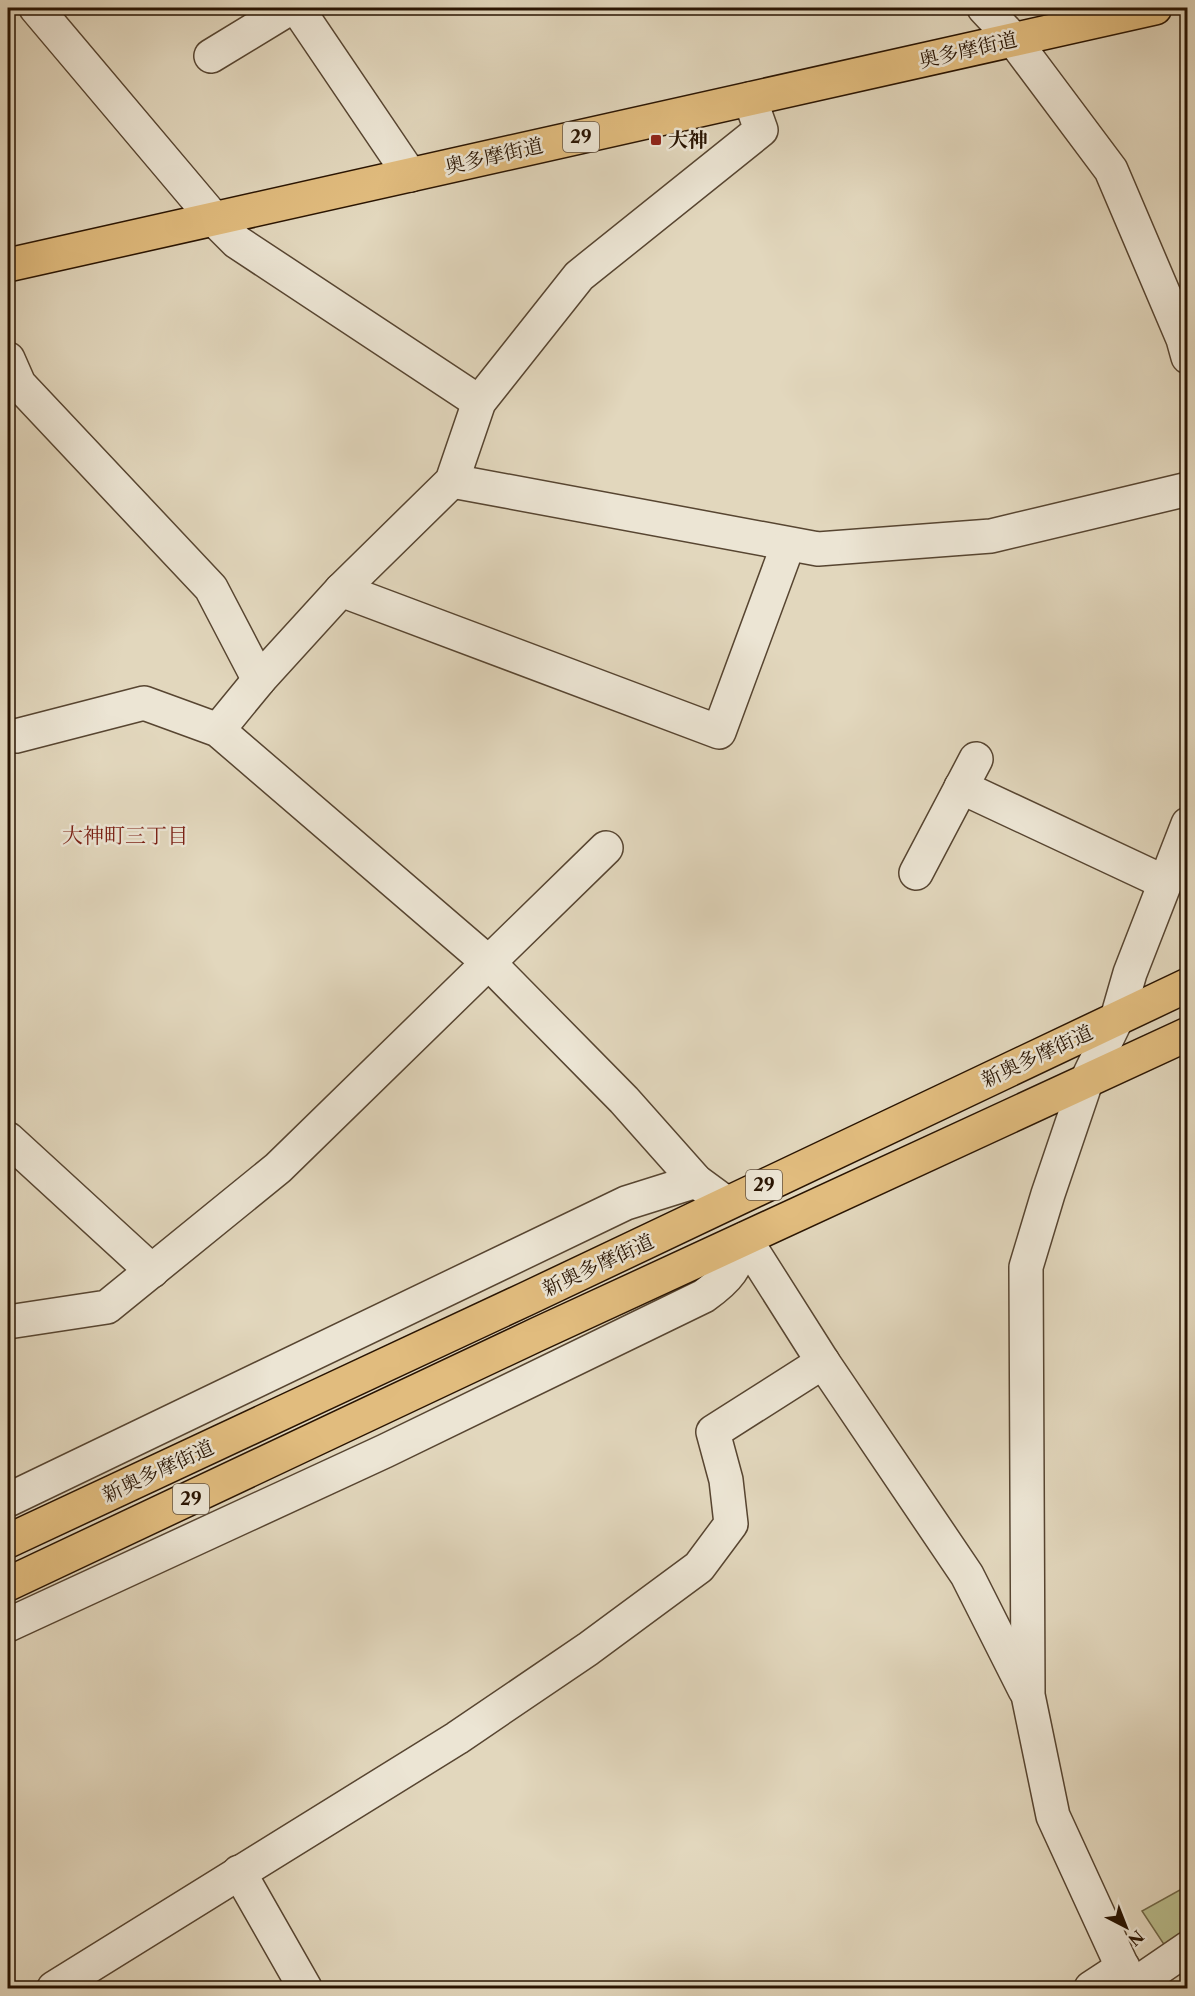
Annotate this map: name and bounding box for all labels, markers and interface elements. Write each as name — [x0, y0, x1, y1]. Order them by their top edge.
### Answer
street label: 奥多摩街道 — [917, 27, 1019, 73]
road number: 29 — [563, 122, 599, 152]
place label: 大神 — [668, 128, 708, 152]
street label: 奥多摩街道 — [443, 133, 545, 179]
marker: 大神 — [649, 133, 663, 147]
district label: 大神町三丁目 — [62, 823, 188, 848]
street label: 新奥多摩街道 — [978, 1020, 1096, 1092]
road number: 29 — [746, 1170, 782, 1200]
street label: 新奥多摩街道 — [539, 1229, 657, 1301]
street label: 新奥多摩街道 — [99, 1435, 217, 1507]
road number: 29 — [173, 1484, 209, 1514]
north arrow — [1096, 1897, 1156, 1957]
text: N — [1124, 1926, 1148, 1950]

